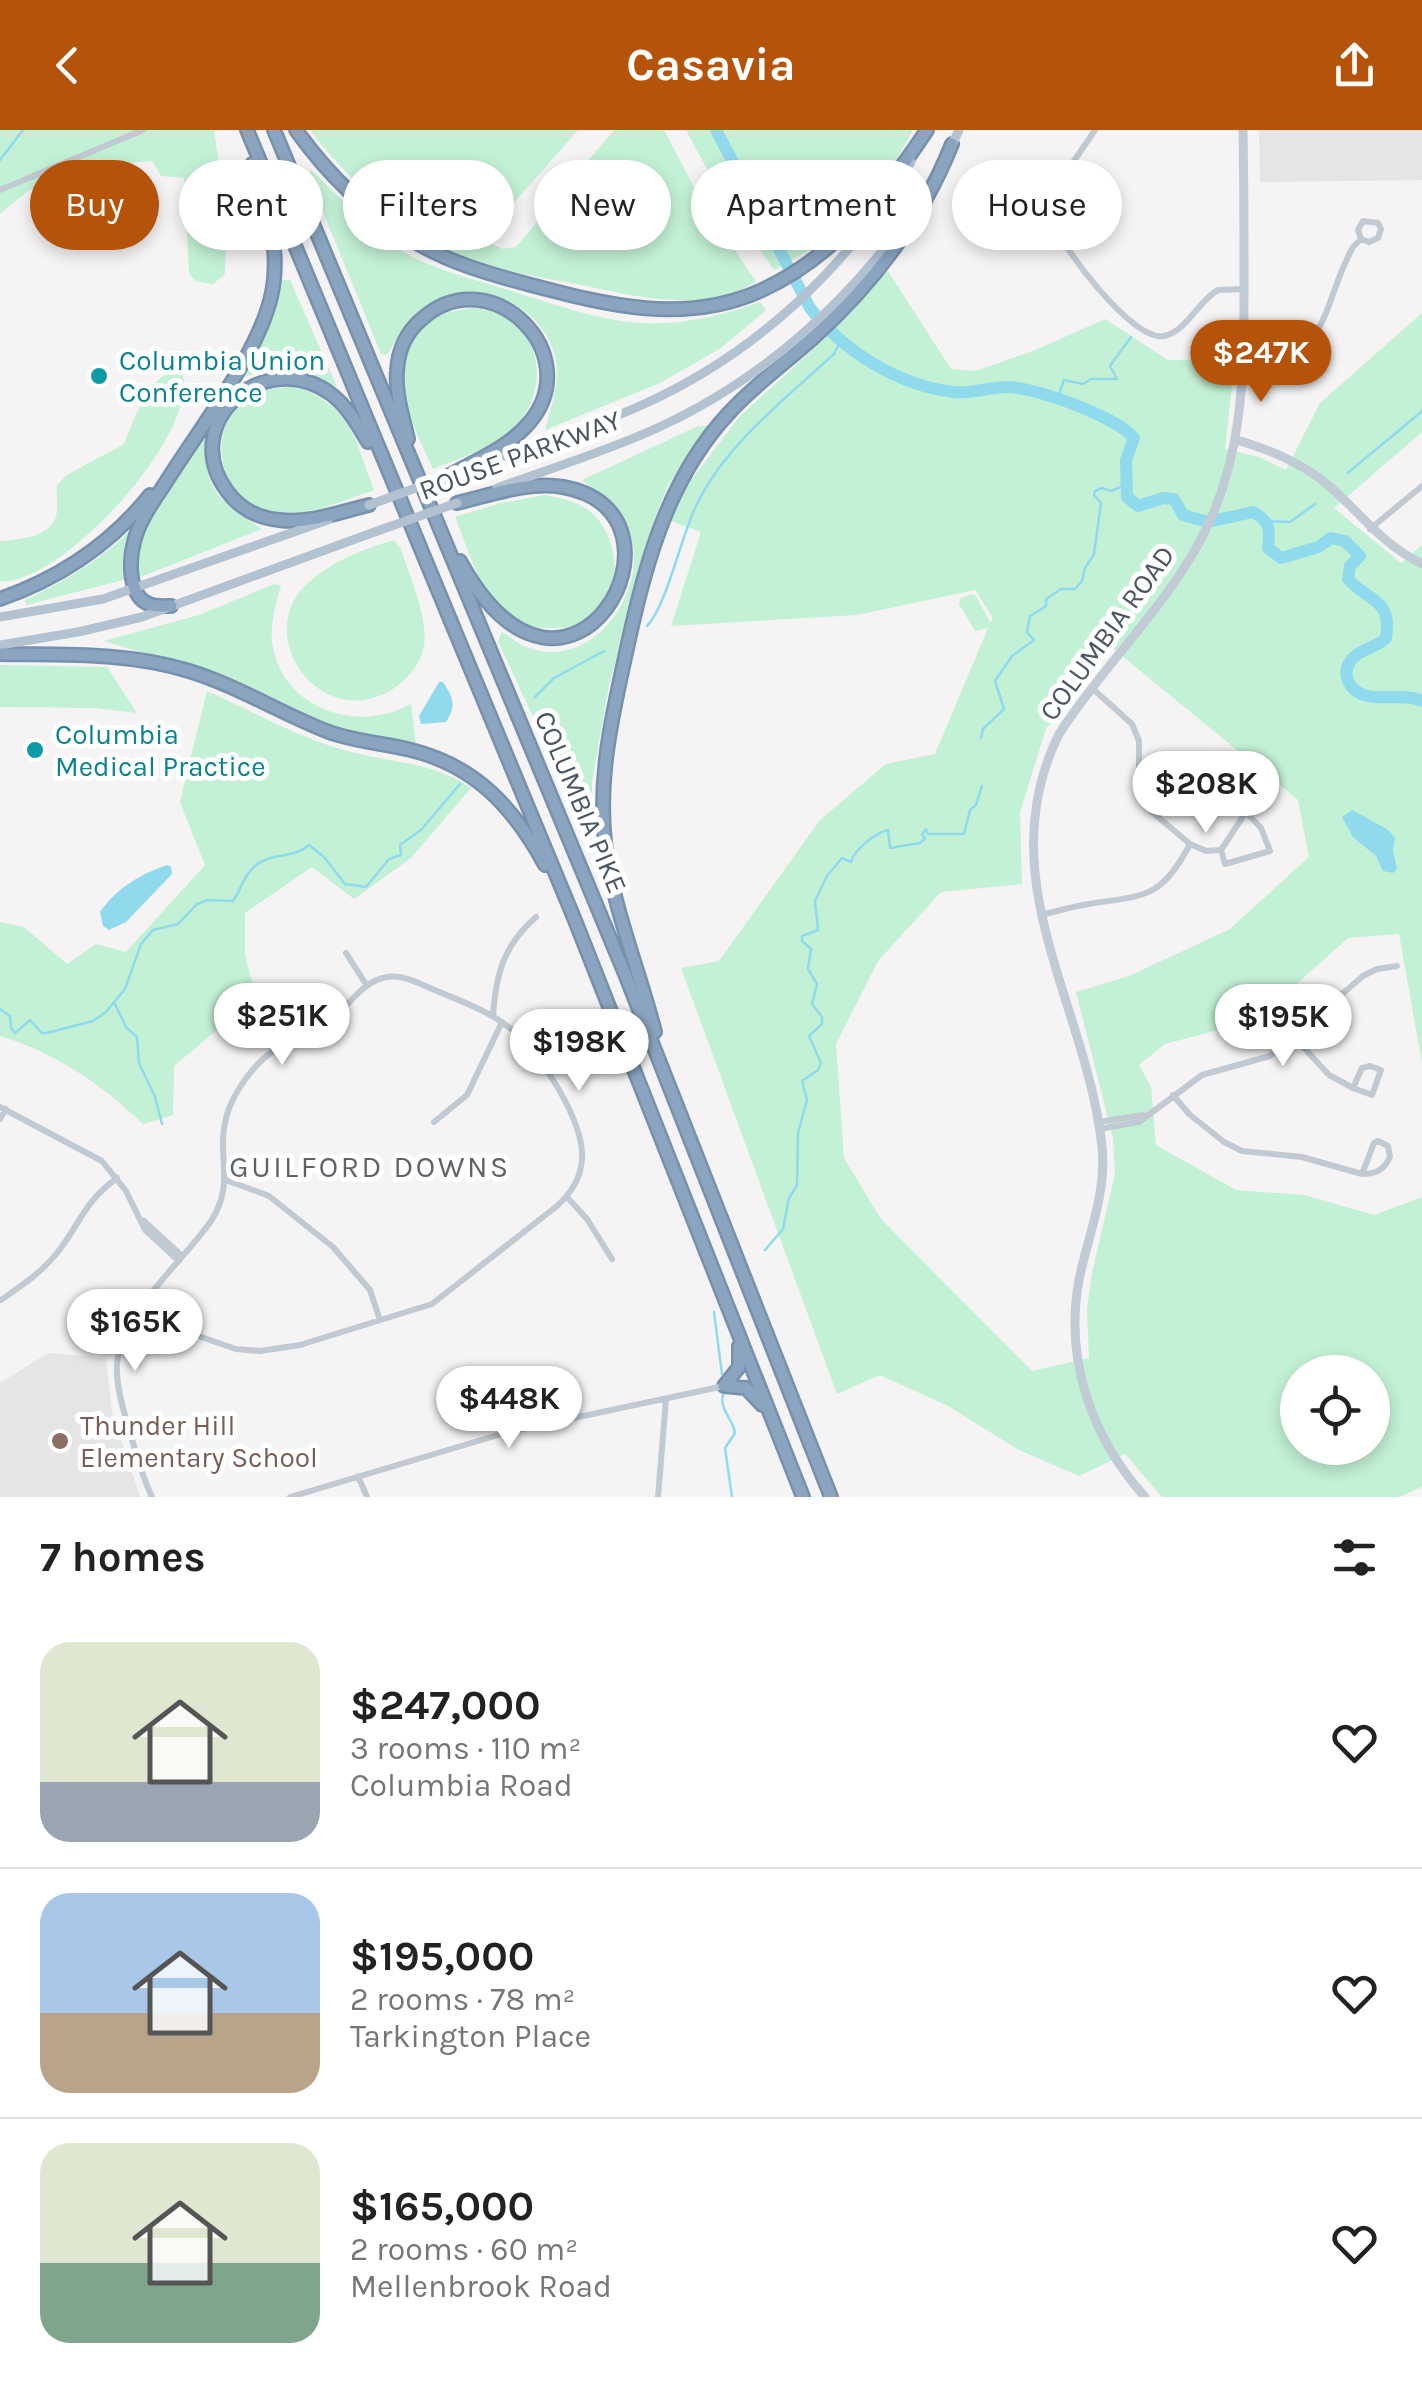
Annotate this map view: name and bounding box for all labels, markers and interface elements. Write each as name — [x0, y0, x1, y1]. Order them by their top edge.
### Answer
icon: back — [40, 38, 95, 93]
icon: share — [1327, 38, 1382, 93]
text: Casavia — [626, 39, 796, 91]
chip: Buy — [30, 160, 159, 250]
chip: Rent — [179, 160, 323, 250]
chip: Filters — [343, 160, 514, 250]
chip: New — [534, 160, 671, 250]
chip: Apartment — [691, 160, 932, 250]
chip: House — [952, 160, 1122, 250]
pin: $247K — [1191, 320, 1331, 405]
text: $247K — [1212, 334, 1310, 371]
place label: Columbia Union Conference — [119, 344, 325, 409]
marker: Columbia Union Conference — [88, 365, 110, 387]
street label: ROUSE PARKWAY — [415, 403, 626, 507]
street label: COLUMBIA ROAD — [1032, 539, 1182, 727]
street label: COLUMBIA PIKE — [528, 706, 634, 898]
place label: Columbia Medical Practice — [55, 718, 266, 783]
marker: Columbia Medical Practice — [24, 739, 46, 761]
pin: $208K — [1136, 751, 1276, 836]
text: $208K — [1154, 765, 1258, 802]
pin: $251K — [212, 983, 352, 1068]
pin: $195K — [1213, 984, 1353, 1069]
text: $251K — [236, 997, 328, 1034]
text: $195K — [1237, 998, 1329, 1035]
pin: $198K — [509, 1009, 649, 1094]
text: $198K — [532, 1023, 626, 1060]
district label: GUILFORD DOWNS — [229, 1149, 511, 1185]
pin: $165K — [65, 1289, 205, 1374]
text: $165K — [89, 1303, 181, 1340]
map controls — [1280, 1355, 1390, 1465]
button: locate — [1280, 1355, 1390, 1465]
pin: $448K — [439, 1366, 579, 1451]
text: $448K — [458, 1380, 560, 1417]
place label: Thunder Hill Elementary School — [80, 1409, 318, 1474]
marker: Thunder Hill Elementary School — [49, 1430, 71, 1452]
icon: filters — [1327, 1530, 1382, 1585]
text: 7 homes — [40, 1532, 206, 1582]
text: $247,000 — [350, 1680, 541, 1730]
icon: home — [120, 1682, 240, 1802]
icon: heart — [1327, 1715, 1382, 1770]
text: 3 rooms · 110 m² — [350, 1730, 581, 1767]
text: Columbia Road — [350, 1767, 573, 1804]
text: $195,000 — [350, 1931, 534, 1981]
icon: home — [120, 1933, 240, 2053]
icon: heart — [1327, 1966, 1382, 2021]
text: 2 rooms · 78 m² — [350, 1981, 575, 2018]
text: Tarkington Place — [350, 2018, 591, 2055]
text: $165,000 — [350, 2181, 534, 2231]
icon: home — [120, 2183, 240, 2303]
icon: heart — [1327, 2216, 1382, 2271]
text: 2 rooms · 60 m² — [350, 2231, 578, 2268]
text: Mellenbrook Road — [350, 2268, 612, 2305]

